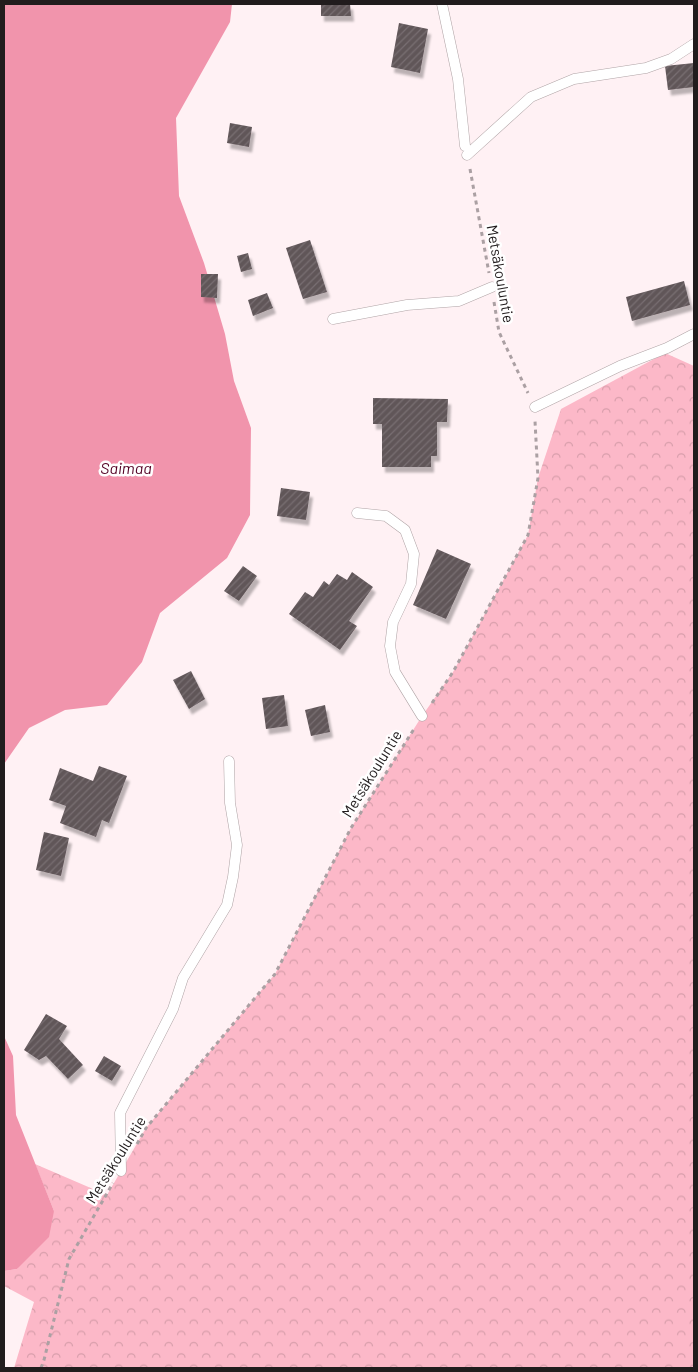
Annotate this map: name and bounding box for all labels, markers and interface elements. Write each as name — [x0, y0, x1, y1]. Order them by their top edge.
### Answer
street label: Metsäkouluntie — [484, 223, 518, 324]
water label: Saimaa — [100, 458, 152, 477]
street label: Metsäkouluntie — [337, 727, 405, 820]
street label: Metsäkouluntie — [81, 1113, 149, 1206]

